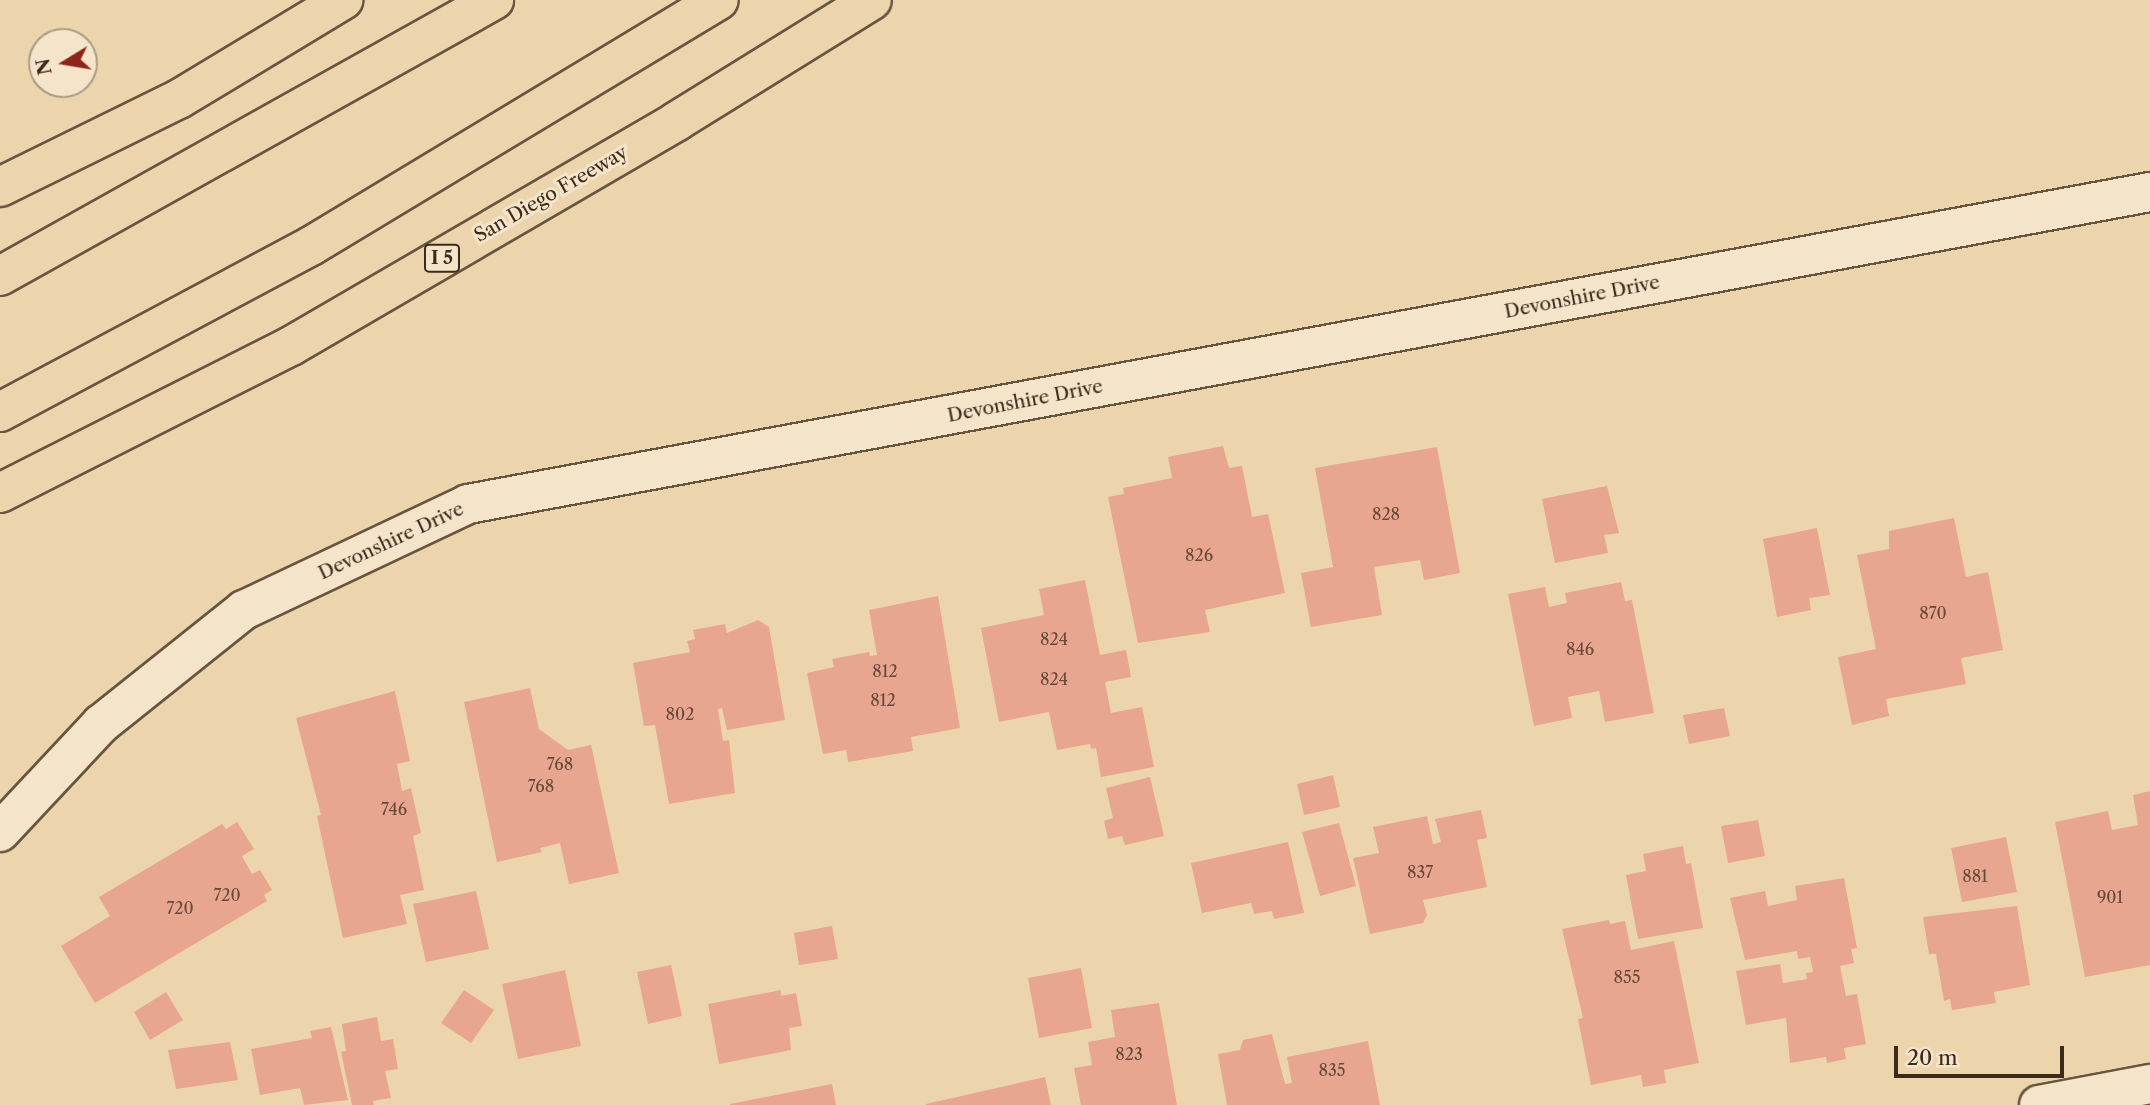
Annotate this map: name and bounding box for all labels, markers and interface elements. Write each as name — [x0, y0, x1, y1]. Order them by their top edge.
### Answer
north arrow — [28, 28, 98, 98]
text: N — [31, 56, 57, 77]
street label: San Diego Freeway — [470, 141, 632, 247]
road number: I 5 — [423, 244, 461, 272]
street label: Devonshire Drive — [1502, 271, 1662, 323]
street label: Devonshire Drive — [945, 375, 1105, 427]
street label: Devonshire Drive — [315, 497, 467, 585]
house number: 828 — [1372, 504, 1400, 524]
house number: 826 — [1185, 545, 1213, 565]
house number: 870 — [1919, 603, 1947, 623]
house number: 824 — [1040, 629, 1068, 649]
house number: 846 — [1566, 639, 1594, 659]
house number: 812 — [872, 661, 898, 681]
house number: 824 — [1040, 669, 1068, 689]
house number: 812 — [870, 690, 896, 710]
house number: 802 — [666, 704, 694, 724]
house number: 768 — [547, 754, 573, 774]
house number: 768 — [528, 776, 554, 796]
house number: 746 — [381, 799, 407, 819]
house number: 837 — [1407, 862, 1433, 882]
house number: 881 — [1962, 866, 1988, 886]
house number: 720 — [213, 885, 241, 905]
house number: 901 — [2097, 887, 2123, 907]
house number: 720 — [166, 898, 194, 918]
house number: 855 — [1614, 967, 1640, 987]
scale bar — [1898, 1032, 2068, 1076]
house number: 823 — [1115, 1044, 1143, 1064]
text: 20 m — [1907, 1045, 1958, 1070]
house number: 835 — [1319, 1060, 1345, 1080]

